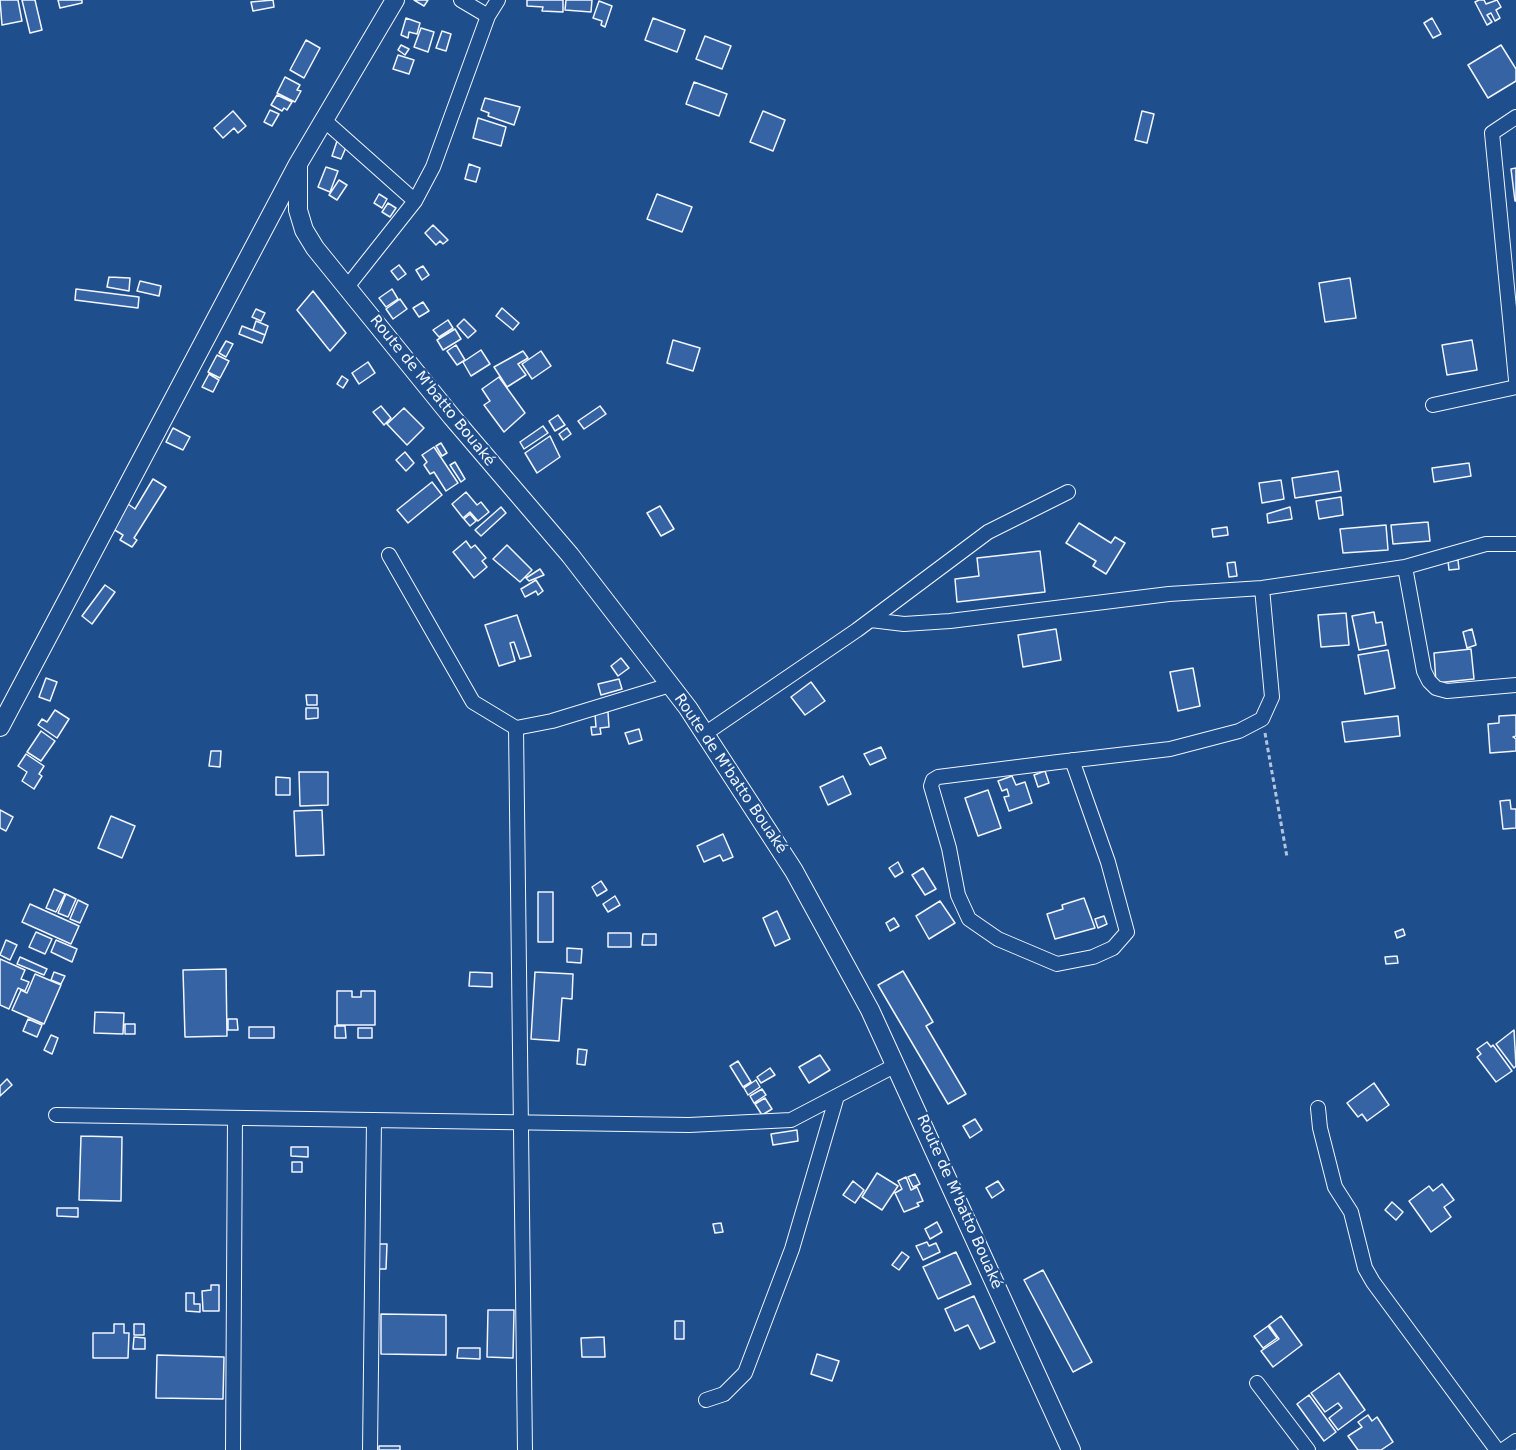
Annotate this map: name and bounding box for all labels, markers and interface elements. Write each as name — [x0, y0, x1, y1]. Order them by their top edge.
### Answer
street label: Route de M'batto Bouaké — [366, 312, 498, 470]
street label: Route de M'batto Bouaké — [670, 691, 790, 857]
street label: Route de M'batto Bouaké — [912, 1112, 1006, 1292]

